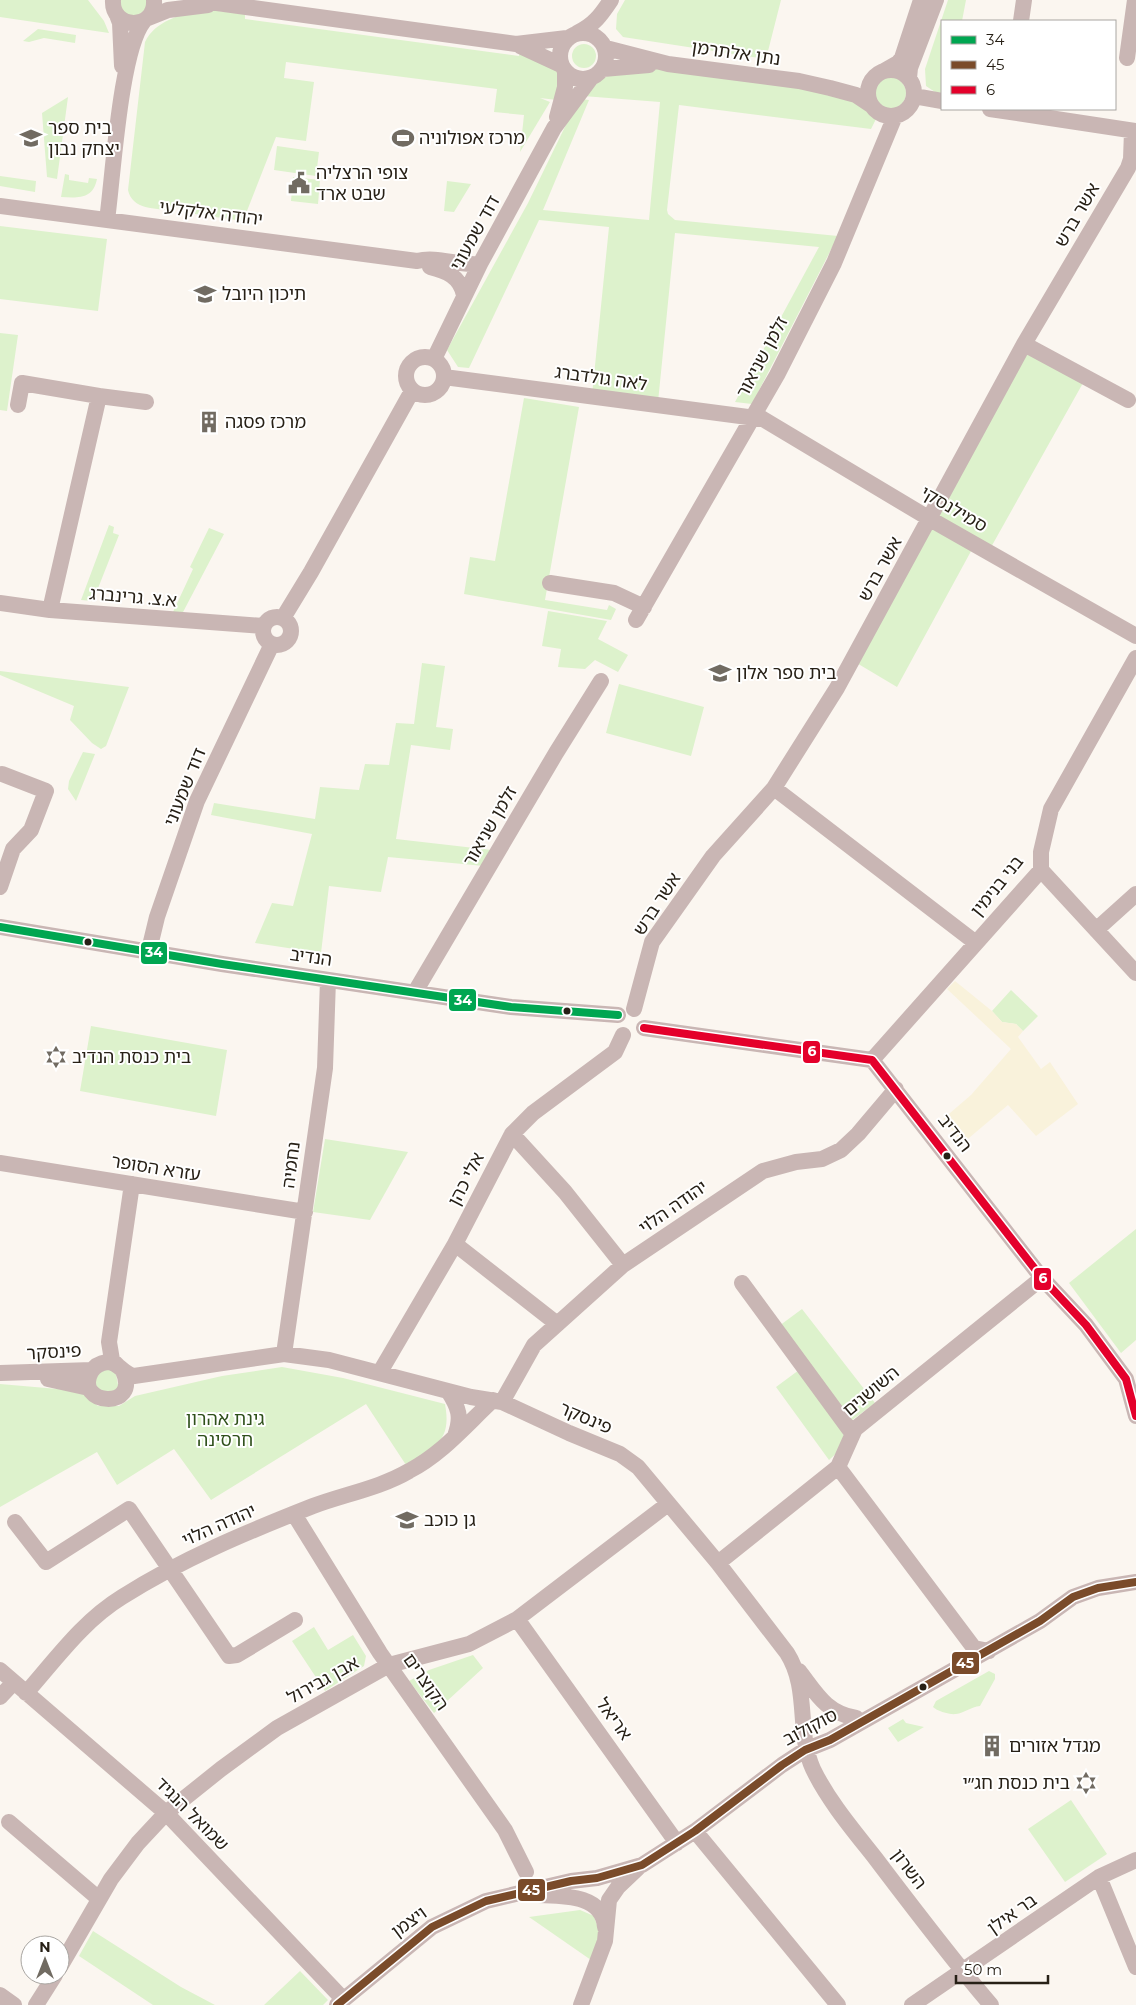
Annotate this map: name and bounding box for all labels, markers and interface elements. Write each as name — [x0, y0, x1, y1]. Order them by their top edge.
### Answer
legend — [941, 20, 1116, 110]
text: 34 — [986, 30, 1004, 49]
street label: נתן אלתרמן — [690, 36, 782, 70]
text: 45 — [986, 55, 1004, 74]
text: 6 — [986, 80, 995, 99]
place label: בית ספר יצחק נבון — [48, 117, 120, 160]
school or university icon: בית ספר יצחק נבון — [18, 125, 44, 151]
sports icon: מרכז אפולוניה — [390, 125, 416, 151]
place label: מרכז אפולוניה — [419, 127, 525, 149]
place label: צופי הרצליה שבט ארד — [316, 162, 408, 205]
public building icon: צופי הרצליה שבט ארד — [286, 170, 312, 196]
street label: אשר ברש — [1050, 179, 1104, 251]
street label: דוד שמעוני — [445, 191, 505, 274]
street label: יהודה אלקלעי — [158, 196, 264, 230]
school or university icon: תיכון היובל — [192, 281, 218, 307]
place label: תיכון היובל — [222, 283, 306, 305]
street label: זלמן שניאור — [731, 313, 793, 401]
street label: לאה גולדברג — [553, 361, 649, 395]
building icon: מרכז פסגה — [196, 409, 222, 435]
place label: מרכז פסגה — [225, 411, 306, 433]
street label: סמילנסקי — [917, 481, 991, 537]
street label: אשר ברש — [853, 533, 907, 605]
street label: א.צ. גרינברג — [88, 582, 178, 612]
school or university icon: בית ספר אלון — [707, 660, 733, 686]
place label: בית ספר אלון — [736, 662, 837, 684]
street label: דוד שמעוני — [159, 744, 211, 829]
street label: זלמן שניאור — [458, 782, 522, 870]
street label: בני בנימין — [966, 851, 1028, 921]
street label: אשר ברש — [629, 868, 685, 940]
unlabelled marker — [83, 937, 93, 947]
line badge: 34 — [140, 941, 168, 965]
text: 34 — [144, 943, 163, 961]
street label: הנדיב — [289, 943, 333, 971]
line badge: 34 — [448, 988, 477, 1012]
text: 34 — [453, 991, 472, 1009]
unlabelled marker — [562, 1006, 572, 1016]
line badge: 6 — [802, 1040, 821, 1064]
text: 6 — [808, 1042, 817, 1060]
synagogue icon: בית כנסת הנדיב — [43, 1044, 69, 1070]
place label: בית כנסת הנדיב — [72, 1046, 191, 1068]
street label: הנדיב — [933, 1110, 977, 1156]
street label: נחמיה — [277, 1140, 305, 1190]
street label: אלי כהן — [443, 1149, 489, 1209]
street label: עזרא הסופר — [110, 1150, 202, 1186]
unlabelled marker — [942, 1151, 952, 1161]
street label: יהודה הלוי — [635, 1175, 711, 1239]
line badge: 6 — [1033, 1267, 1052, 1291]
text: 6 — [1039, 1269, 1048, 1287]
street label: פינסקר — [26, 1340, 82, 1364]
street label: השושנים — [838, 1361, 904, 1421]
street label: פינסקר — [556, 1397, 616, 1439]
park label: גינת אהרון חרסינה — [186, 1408, 265, 1451]
street label: יהודה הלוי — [179, 1499, 259, 1551]
school or university icon: גן כוכב — [394, 1507, 420, 1533]
place label: גן כוכב — [424, 1509, 476, 1531]
street label: הקוצרים — [398, 1649, 454, 1715]
street label: אבן גבירול — [283, 1651, 363, 1709]
line badge: 45 — [951, 1651, 980, 1675]
text: 45 — [956, 1654, 974, 1672]
unlabelled marker — [918, 1682, 928, 1692]
street label: אריאל — [591, 1694, 637, 1744]
street label: סוקולוב — [779, 1704, 841, 1750]
building icon: מגדל אזורים — [979, 1733, 1005, 1759]
place label: מגדל אזורים — [1009, 1735, 1101, 1757]
synagogue icon: בית כנסת חג״י — [1073, 1770, 1099, 1796]
place label: בית כנסת חג״י — [962, 1772, 1070, 1794]
street label: שמואל הנגיד — [151, 1773, 233, 1855]
street label: השרון — [887, 1844, 931, 1894]
line badge: 45 — [517, 1878, 546, 1902]
text: 45 — [522, 1881, 540, 1899]
street label: בר אילן — [983, 1889, 1041, 1939]
street label: ויצמן — [387, 1902, 431, 1942]
north arrow — [20, 1935, 70, 1985]
text: N — [39, 1938, 51, 1956]
scale bar — [956, 1952, 1048, 1984]
text: 50 m — [964, 1960, 1002, 1979]

